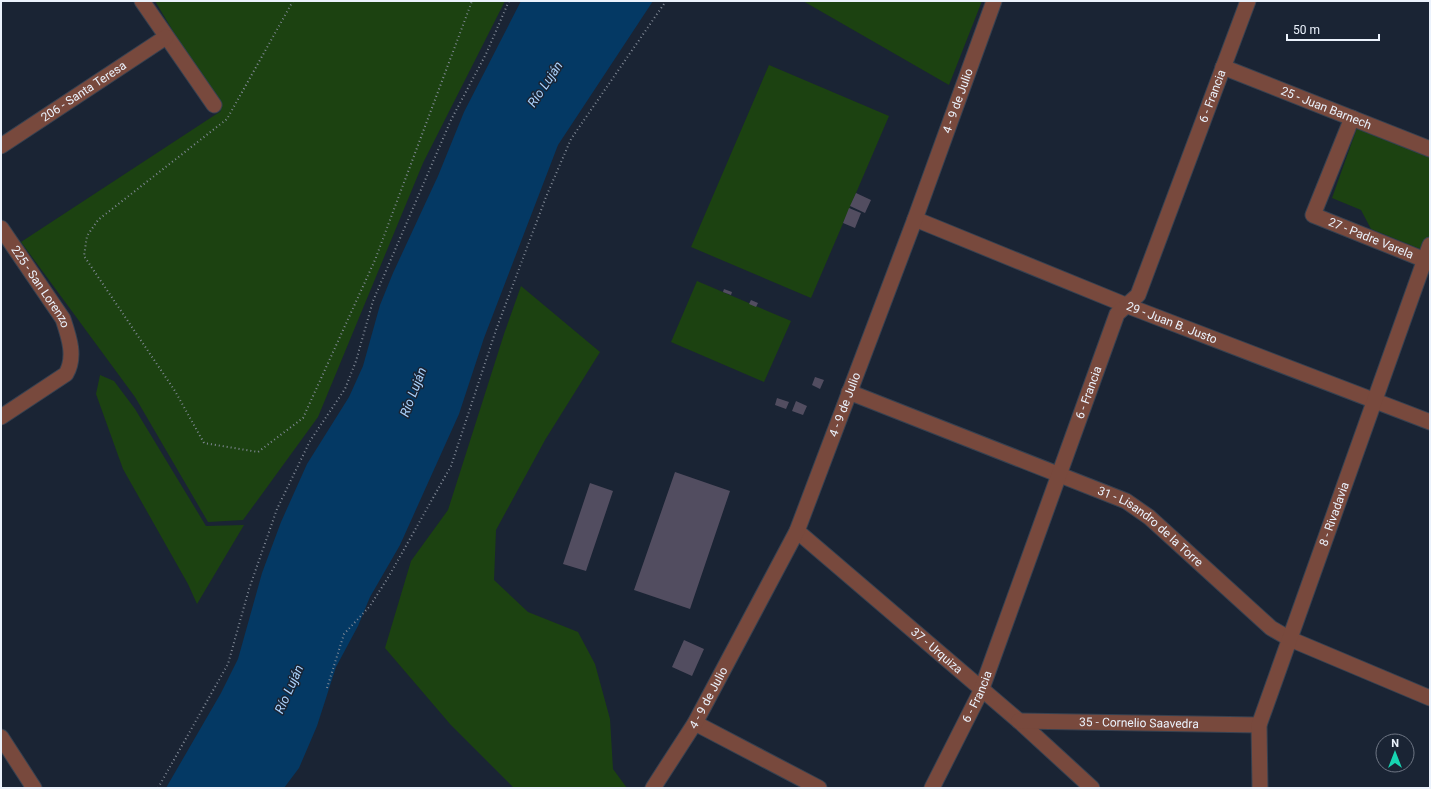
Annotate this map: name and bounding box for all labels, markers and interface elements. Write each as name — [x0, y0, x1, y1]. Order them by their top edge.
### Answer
scale bar — [1287, 16, 1379, 42]
text: 50 m — [1293, 23, 1320, 37]
street label: 206 - Santa Teresa — [38, 58, 129, 125]
water label: Río Luján — [524, 58, 566, 110]
street label: 4 - 9 de Julio — [940, 66, 976, 135]
street label: 6 - Francia — [1196, 68, 1229, 125]
street label: 25 - Juan Barnech — [1279, 84, 1373, 132]
street label: 27 - Padre Varela — [1326, 215, 1416, 262]
street label: 225 - San Lorenzo — [8, 243, 72, 330]
street label: 29 - Juan B. Justo — [1125, 299, 1219, 347]
street label: 6 - Francia — [1073, 364, 1105, 421]
water label: Río Luján — [397, 365, 429, 419]
street label: 4 - 9 de Julio — [826, 370, 863, 439]
street label: 8 - Rivadavia — [1316, 480, 1352, 548]
street label: 31 - Lisandro de la Torre — [1096, 484, 1206, 570]
street label: 37 - Urquiza — [908, 625, 965, 677]
water label: Río Luján — [272, 662, 306, 716]
street label: 4 - 9 de Julio — [686, 664, 731, 731]
street label: 6 - Francia — [959, 669, 995, 725]
street label: 35 - Cornelio Saavedra — [1079, 715, 1199, 731]
north arrow — [1375, 733, 1415, 773]
text: N — [1391, 737, 1399, 750]

